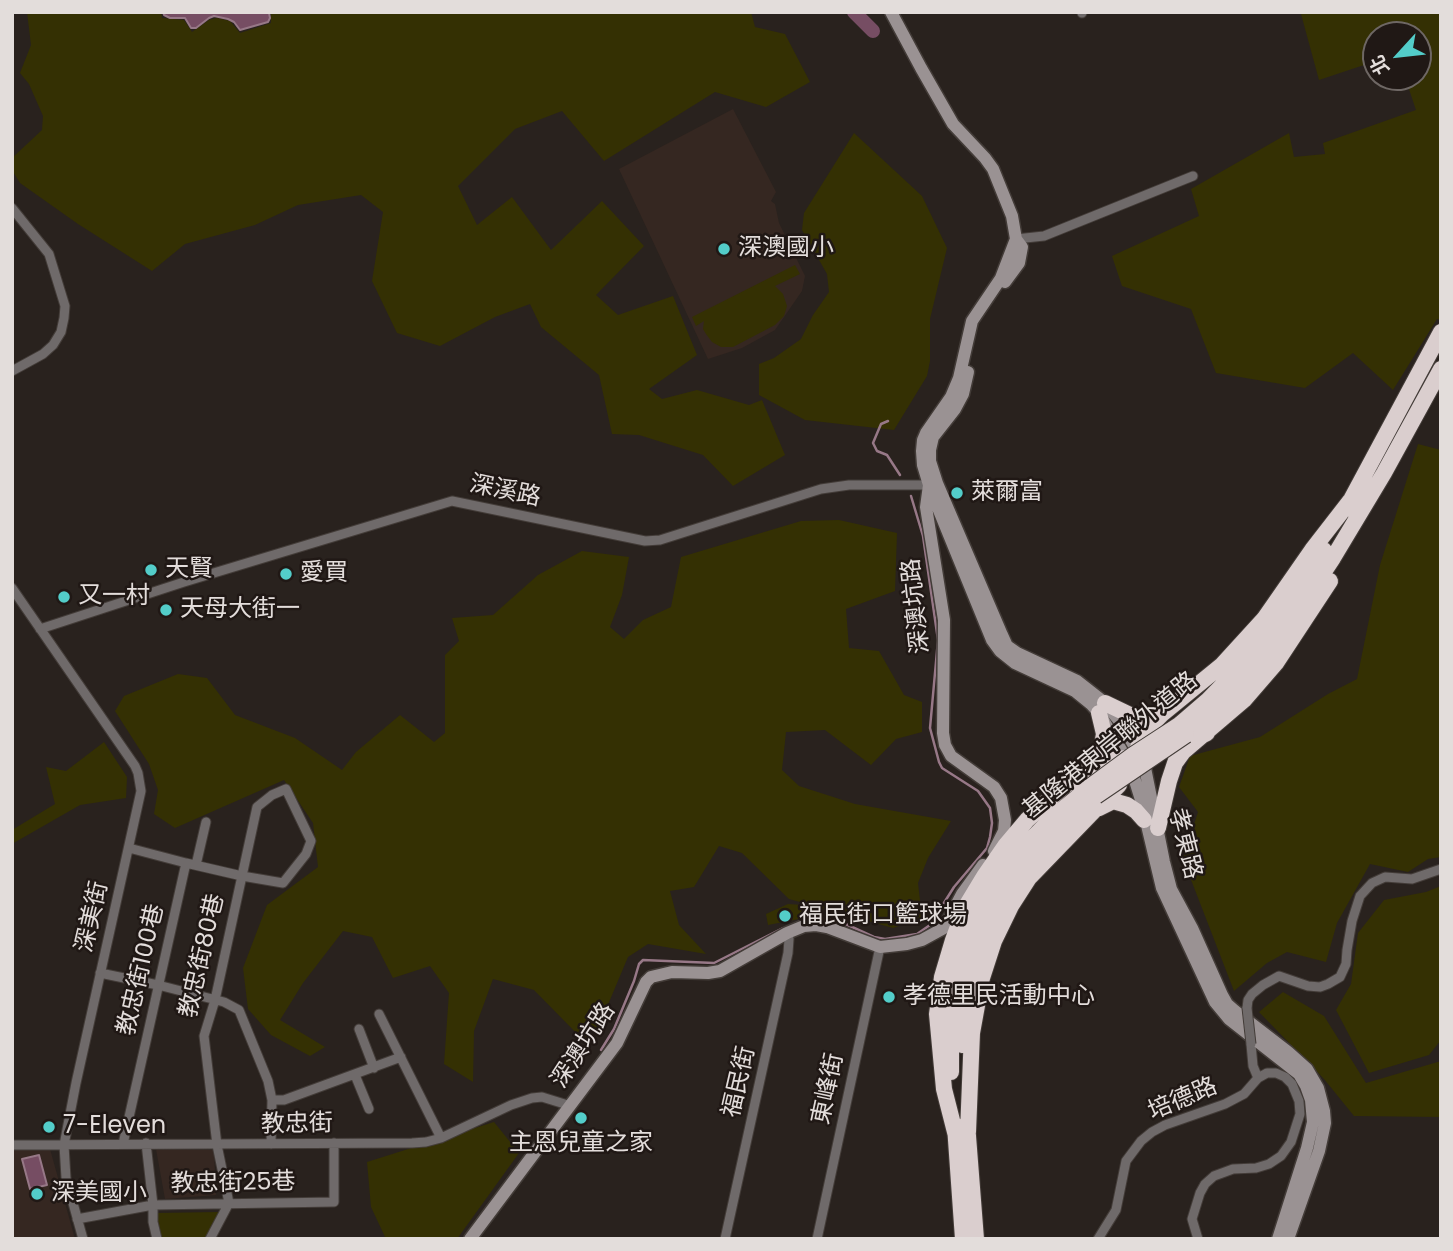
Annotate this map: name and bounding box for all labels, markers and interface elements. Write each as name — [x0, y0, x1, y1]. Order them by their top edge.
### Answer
north arrow — [1362, 21, 1432, 91]
text: 北 — [1363, 50, 1396, 79]
place label: 深澳國小 — [738, 235, 834, 263]
marker: 深澳國小 — [716, 241, 732, 257]
street label: 深溪路 — [467, 470, 543, 514]
place label: 萊爾富 — [971, 479, 1043, 507]
marker: 萊爾富 — [949, 485, 965, 501]
place label: 天賢 — [165, 556, 213, 584]
street label: 深澳坑路 — [898, 557, 936, 655]
place label: 愛買 — [300, 560, 348, 588]
marker: 天賢 — [143, 562, 159, 578]
marker: 愛買 — [278, 566, 294, 582]
place label: 又一村 — [78, 583, 150, 611]
marker: 又一村 — [56, 589, 72, 605]
place label: 天母大街一 — [180, 596, 300, 624]
marker: 天母大街一 — [158, 602, 174, 618]
street label: 基隆港東岸聯外道路 — [1018, 667, 1204, 825]
street label: 孝東路 — [1161, 806, 1207, 882]
street label: 深美街 — [71, 879, 115, 955]
street label: 教忠街80巷 — [175, 891, 231, 1021]
street label: 教忠街100巷 — [113, 902, 171, 1038]
place label: 福民街口籃球場 — [799, 902, 967, 930]
marker: 福民街口籃球場 — [777, 908, 793, 924]
place label: 孝德里民活動中心 — [903, 983, 1095, 1011]
marker: 孝德里民活動中心 — [881, 989, 897, 1005]
street label: 深澳坑路 — [546, 998, 622, 1094]
street label: 福民街 — [718, 1044, 762, 1120]
street label: 東峰街 — [807, 1051, 851, 1127]
street label: 培德路 — [1144, 1073, 1222, 1127]
street label: 教忠街 — [261, 1110, 333, 1140]
marker: 主恩兒童之家 — [573, 1110, 589, 1126]
place label: 7-Eleven — [63, 1113, 166, 1141]
marker: 7-Eleven — [41, 1119, 57, 1135]
place label: 主恩兒童之家 — [509, 1130, 653, 1158]
street label: 教忠街25巷 — [170, 1169, 296, 1199]
place label: 深美國小 — [51, 1180, 147, 1208]
marker: 深美國小 — [29, 1186, 45, 1202]

